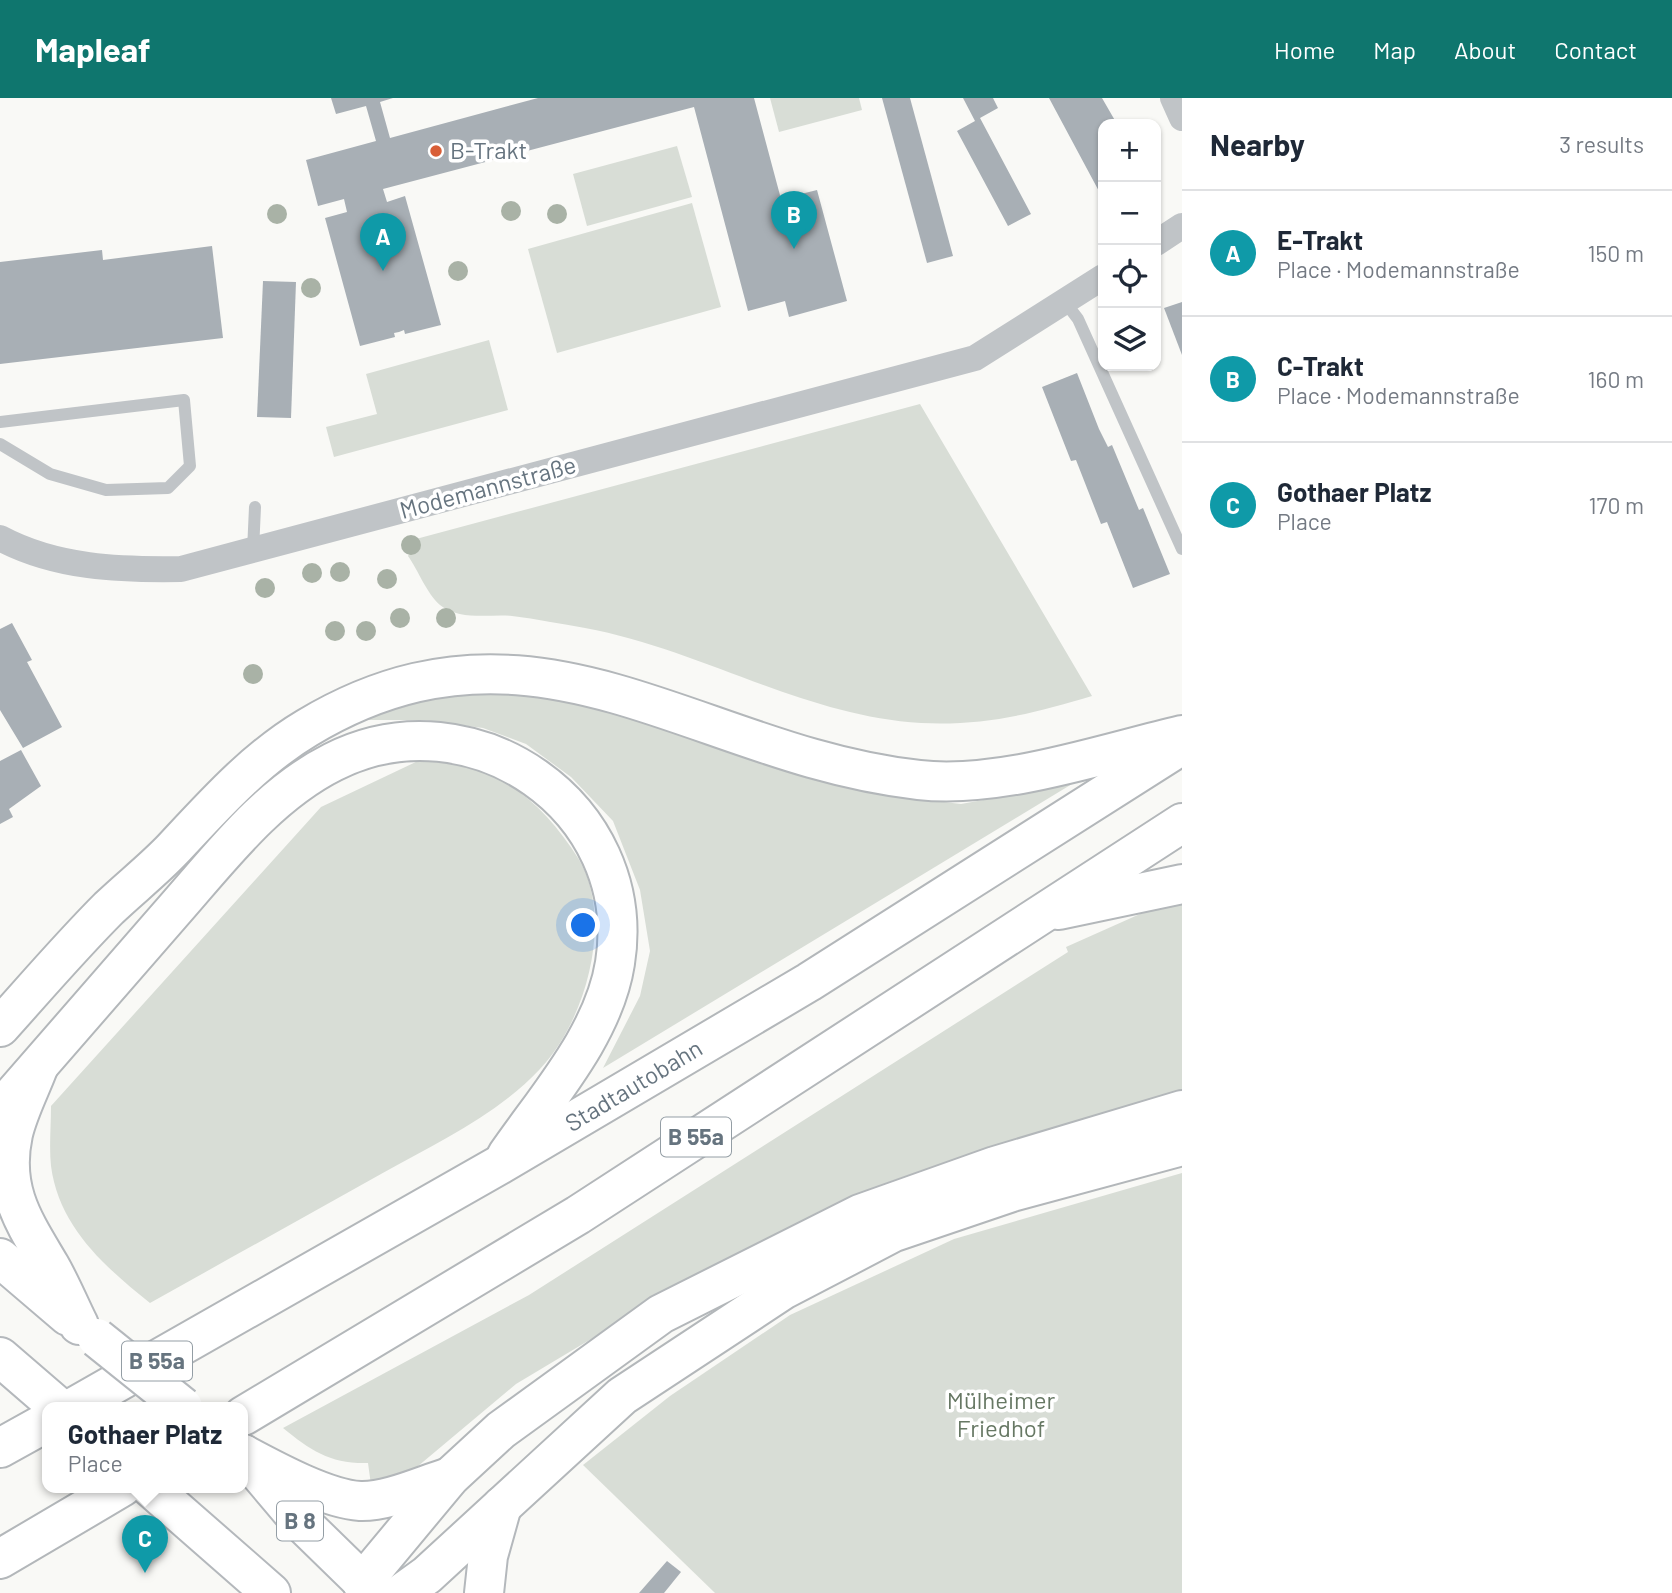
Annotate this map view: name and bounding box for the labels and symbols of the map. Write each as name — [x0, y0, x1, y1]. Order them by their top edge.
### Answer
place label: B-Trakt — [450, 135, 527, 164]
marker: B-Trakt — [428, 143, 444, 159]
pin: B — [771, 191, 817, 249]
pin: A — [360, 213, 406, 271]
street label: Modemannstraße — [396, 449, 579, 524]
your location — [566, 908, 600, 942]
street label: Stadtautobahn — [559, 1032, 707, 1137]
road number: B 55a — [661, 1118, 731, 1156]
road number: B 55a — [122, 1342, 192, 1380]
park label: Mülheimer Friedhof — [947, 1385, 1056, 1442]
road number: B 8 — [277, 1502, 323, 1540]
pin: C — [122, 1515, 168, 1573]

